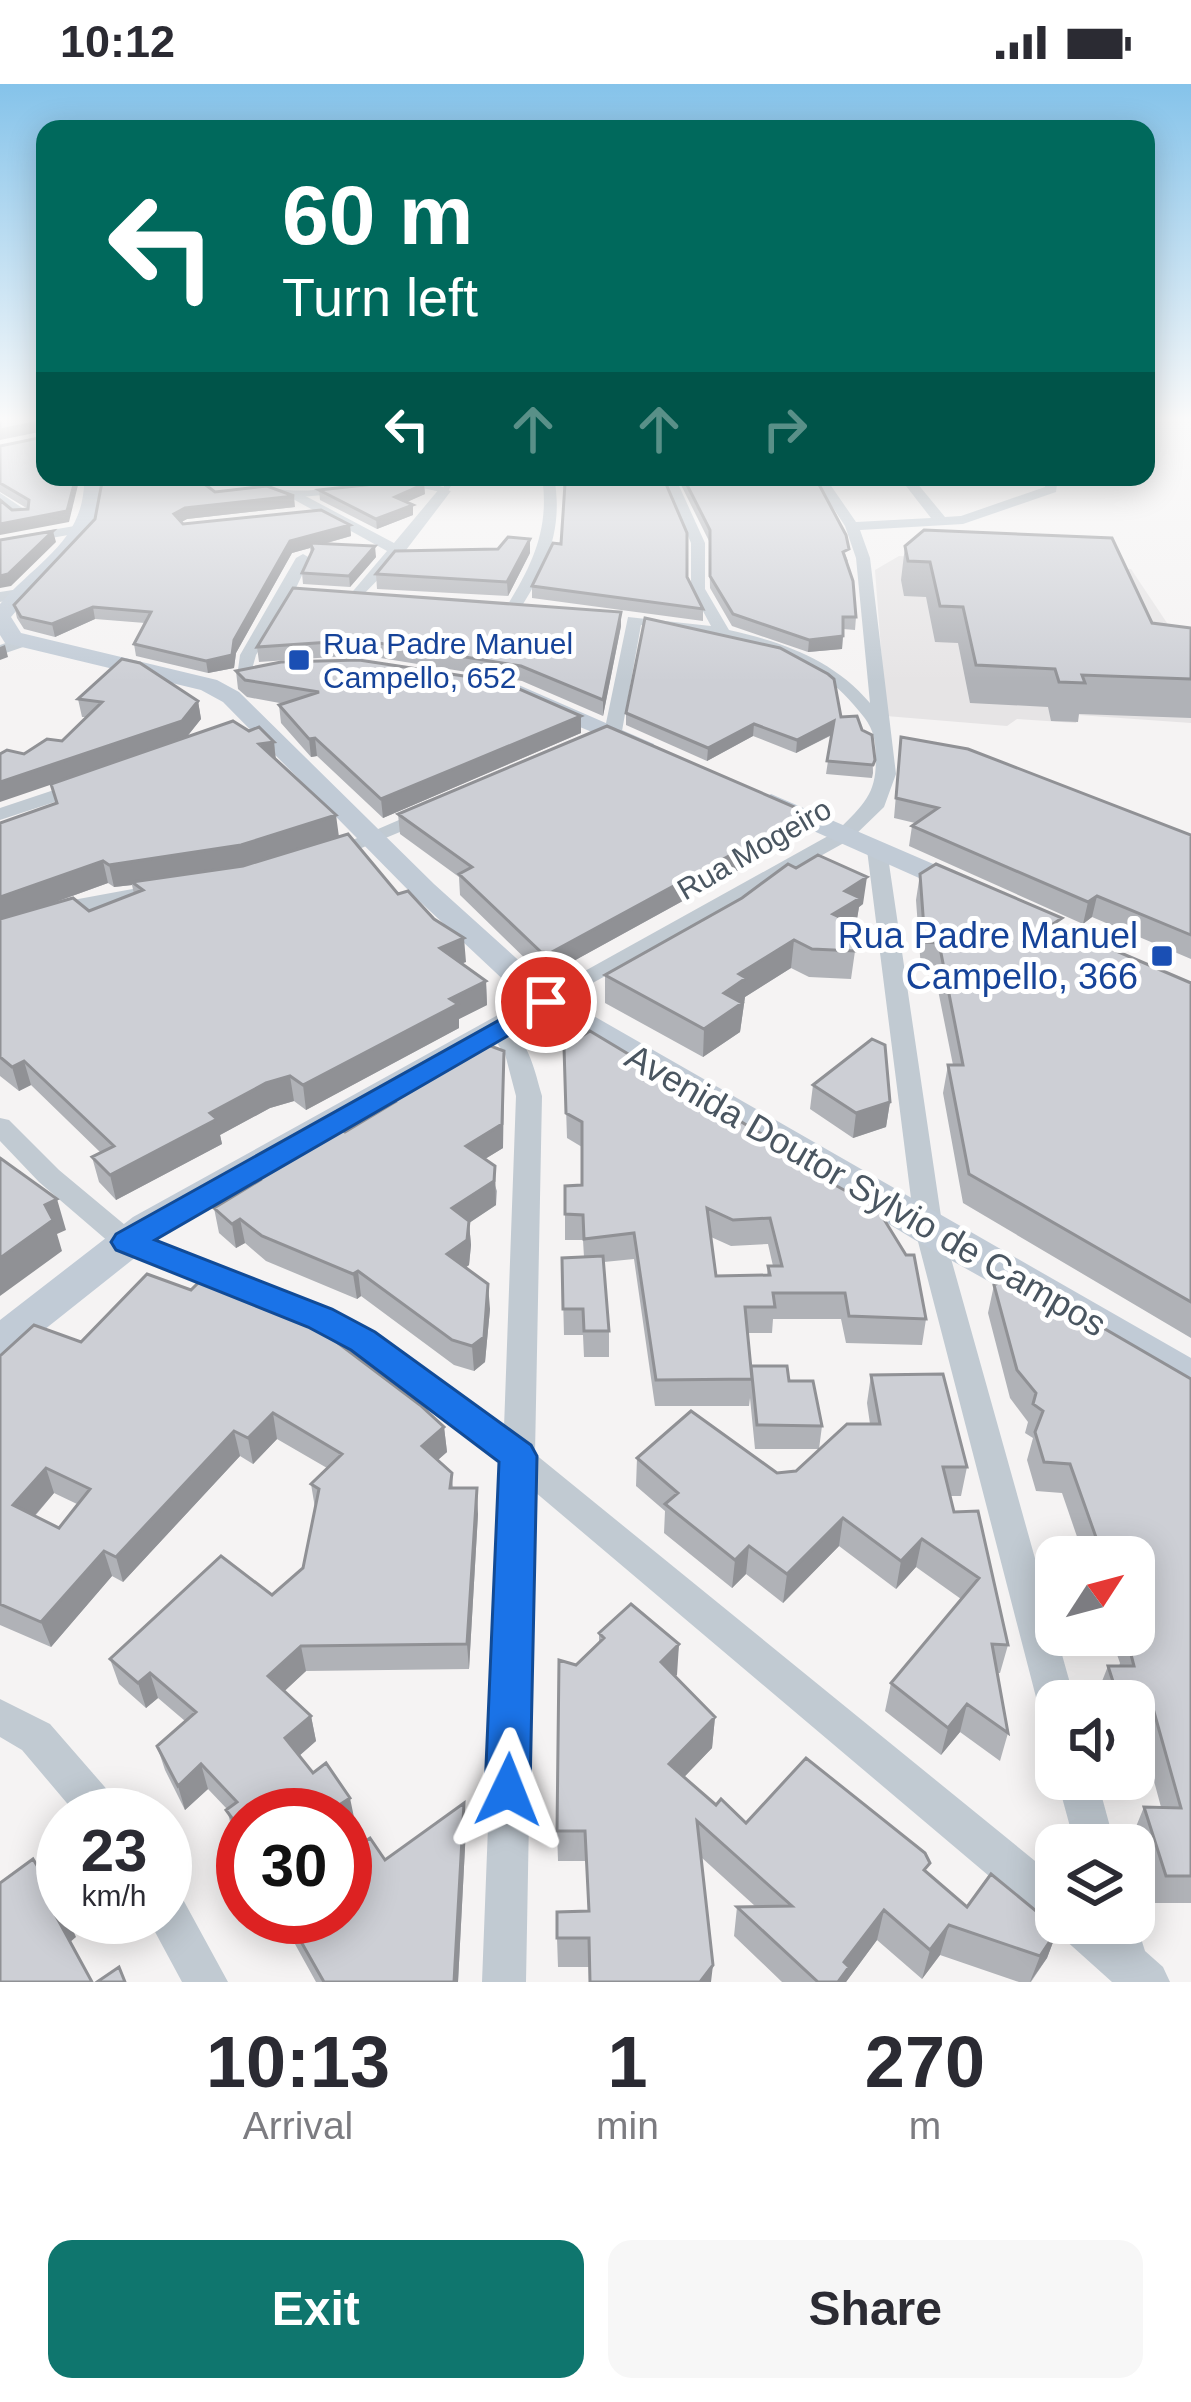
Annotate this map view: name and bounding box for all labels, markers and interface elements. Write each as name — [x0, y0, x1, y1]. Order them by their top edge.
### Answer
text: 10:12 — [60, 16, 175, 67]
icon: left — [84, 168, 240, 324]
text: 60 m — [282, 168, 473, 262]
text: Turn left — [282, 267, 478, 327]
icon: left — [374, 396, 440, 462]
icon: ahead — [500, 396, 566, 462]
icon: ahead — [626, 396, 692, 462]
icon: right — [752, 396, 818, 462]
place label: Rua Padre Manuel Campello, 652 — [323, 627, 573, 694]
marker: Rua Padre Manuel Campello, 652 — [286, 647, 312, 673]
street label: Rua Mogeiro — [671, 792, 837, 906]
place label: Rua Padre Manuel Campello, 366 — [838, 915, 1138, 997]
marker: Rua Padre Manuel Campello, 366 — [1149, 943, 1175, 969]
pin — [495, 951, 597, 1053]
icon: arrive — [513, 969, 579, 1035]
street label: Avenida Doutor Sylvio de Campos — [619, 1035, 1113, 1345]
north arrow — [1035, 1536, 1155, 1656]
map controls — [1035, 1536, 1155, 1944]
button: sound — [1035, 1680, 1155, 1800]
position arrow — [445, 1727, 571, 1853]
speed limit sign: 30 — [216, 1788, 372, 1944]
text: 23 — [81, 1817, 147, 1884]
button: layers — [1035, 1824, 1155, 1944]
text: km/h — [81, 1879, 147, 1912]
text: 10:13 — [206, 2022, 390, 2102]
text: 1 — [607, 2022, 648, 2102]
text: 270 — [865, 2022, 985, 2102]
text: Arrival — [243, 2104, 353, 2147]
text: min — [596, 2104, 659, 2147]
text: m — [909, 2104, 941, 2147]
button: Exit — [48, 2240, 584, 2378]
button: Share — [608, 2240, 1143, 2378]

